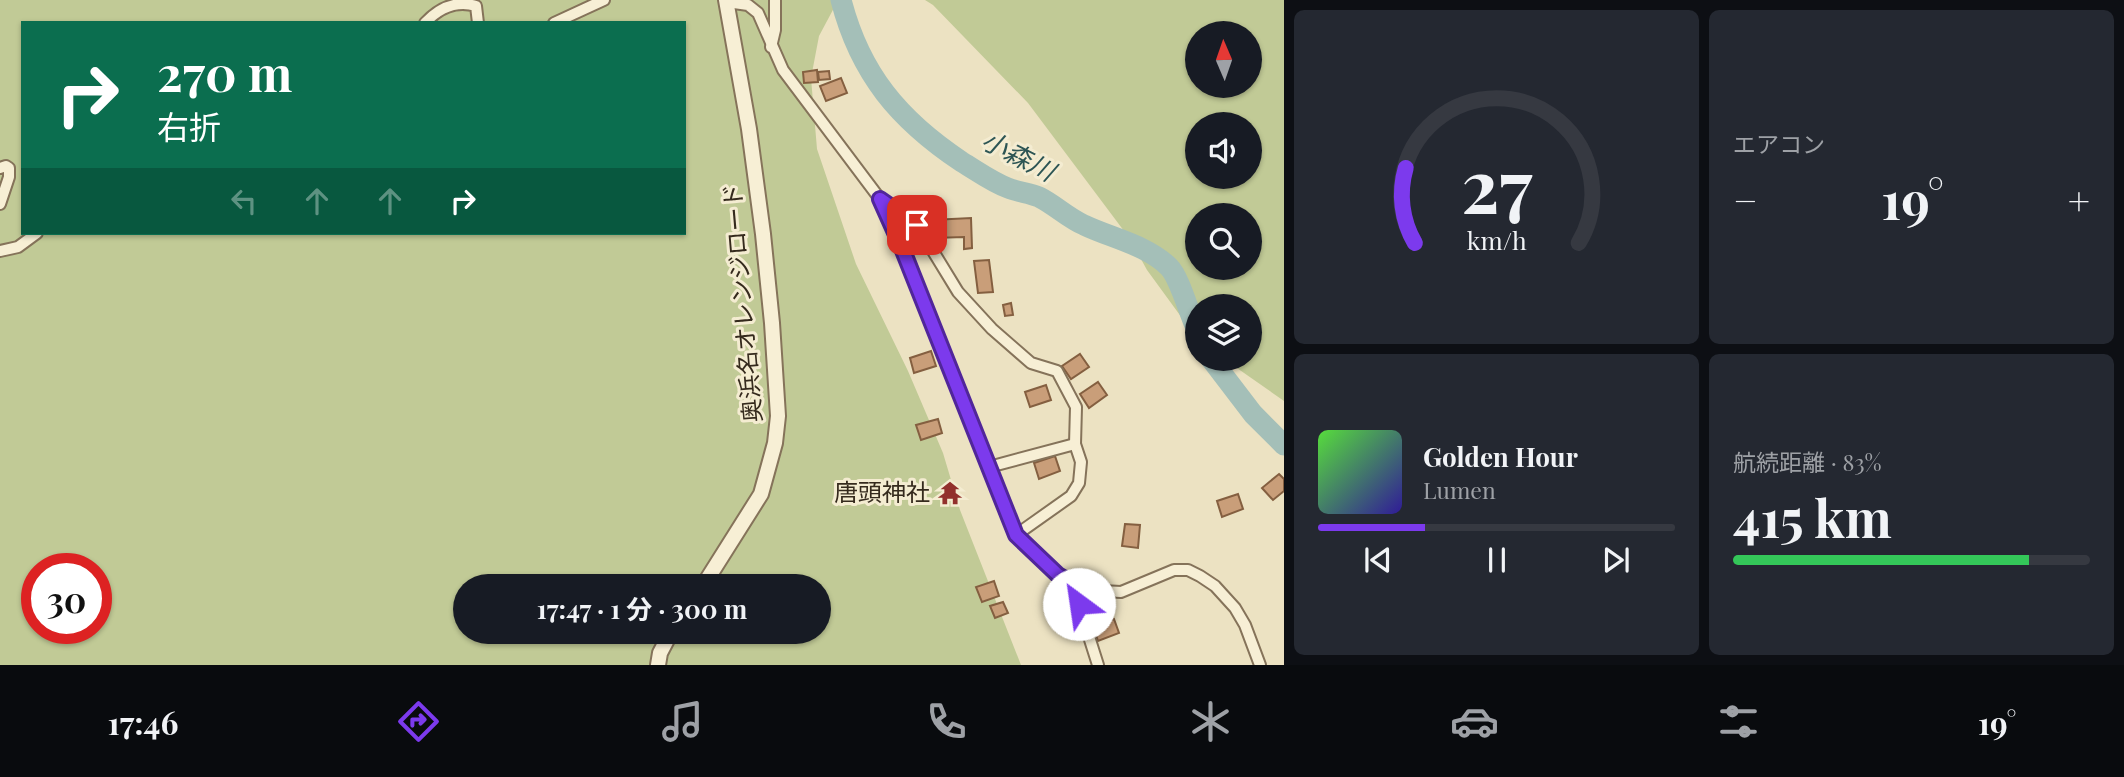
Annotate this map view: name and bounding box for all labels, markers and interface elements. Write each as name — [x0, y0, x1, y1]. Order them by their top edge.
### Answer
north arrow — [1185, 21, 1262, 98]
map controls — [1185, 21, 1262, 371]
text: 270 m — [157, 39, 292, 104]
icon: right — [42, 49, 133, 140]
text: 右折 — [157, 104, 221, 147]
button: sound — [1185, 112, 1262, 189]
water label: 小森川 — [976, 121, 1064, 189]
text: エアコン — [1733, 128, 1825, 159]
text: 27 — [1461, 134, 1533, 231]
text: 19° — [1881, 164, 1944, 233]
text: − — [1733, 174, 1758, 225]
text: + — [2068, 174, 2090, 225]
icon: left — [225, 182, 263, 220]
icon: ahead — [298, 182, 336, 220]
icon: ahead — [371, 182, 409, 220]
icon: right — [444, 182, 482, 220]
street label: 奥浜名オレンジロード — [715, 182, 767, 424]
pin — [887, 195, 947, 255]
button: search — [1185, 203, 1262, 280]
icon: arrive — [898, 206, 936, 244]
text: km/h — [1467, 223, 1527, 256]
button: layers — [1185, 294, 1262, 371]
text: Golden Hour — [1423, 439, 1578, 474]
text: 航続距離 · 83% — [1733, 446, 1882, 477]
text: Lumen — [1423, 474, 1496, 505]
place label: 唐頭神社 — [834, 475, 930, 507]
temple icon: 唐頭神社 — [936, 479, 964, 507]
text: 415 km — [1733, 482, 1892, 551]
icon: previous — [1359, 541, 1397, 579]
icon: pause — [1478, 541, 1516, 579]
icon: next — [1597, 541, 1635, 579]
speed limit sign: 30 — [21, 553, 112, 644]
position arrow — [1042, 567, 1116, 641]
text: 17:47 · 1 分 · 300 m — [537, 591, 747, 626]
icon: directions — [394, 697, 443, 746]
icon: music — [658, 697, 707, 746]
icon: phone — [922, 697, 971, 746]
icon: climate — [1186, 697, 1235, 746]
icon: car — [1450, 697, 1499, 746]
icon: filters — [1714, 697, 1763, 746]
text: 17:46 — [108, 700, 178, 743]
text: 19° — [1978, 700, 2016, 743]

